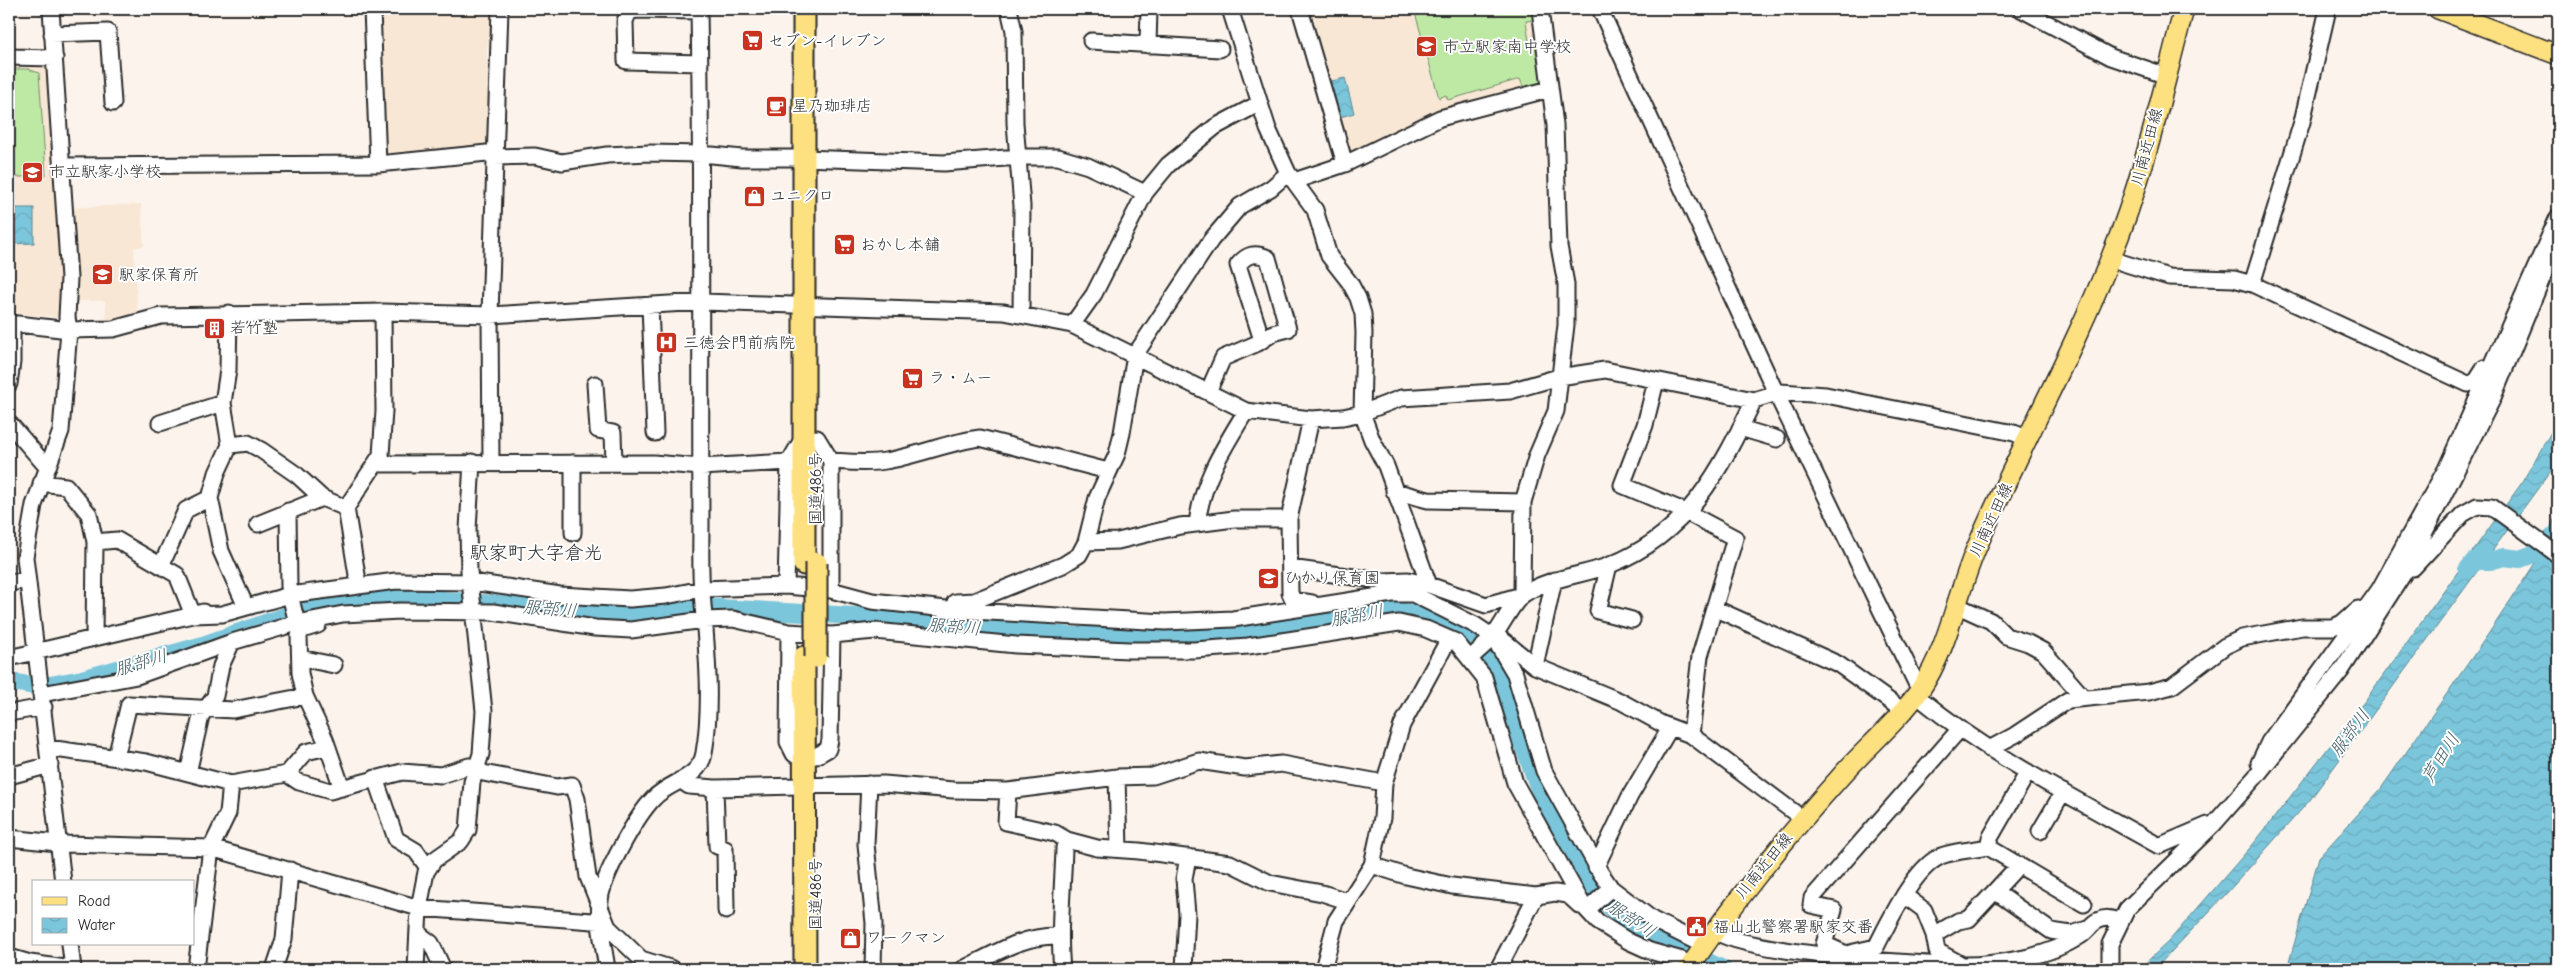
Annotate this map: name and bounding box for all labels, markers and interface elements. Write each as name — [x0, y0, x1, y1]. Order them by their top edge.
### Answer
supermarket icon: セブン-イレブン — [740, 29, 764, 53]
place label: セブン-イレブン — [768, 32, 886, 50]
school or university icon: 市立駅家南中学校 — [1415, 35, 1439, 59]
place label: 市立駅家南中学校 — [1443, 38, 1571, 56]
cafe icon: 星乃珈琲店 — [764, 94, 788, 118]
place label: 星乃珈琲店 — [792, 97, 872, 115]
street label: 川南近田線 — [2128, 106, 2166, 188]
school or university icon: 市立駅家小学校 — [21, 160, 45, 184]
place label: 市立駅家小学校 — [49, 163, 161, 181]
shop icon: ユニクロ — [742, 184, 766, 208]
place label: ユニクロ — [770, 187, 834, 205]
supermarket icon: おかし本舗 — [832, 233, 856, 257]
place label: おかし本舗 — [860, 236, 940, 254]
school or university icon: 駅家保育所 — [91, 263, 115, 287]
place label: 駅家保育所 — [119, 266, 199, 284]
building icon: 若竹塾 — [202, 316, 226, 340]
place label: 若竹塾 — [230, 319, 278, 337]
hospital icon: 三徳会門前病院 — [655, 331, 679, 355]
place label: 三徳会門前病院 — [683, 334, 795, 352]
supermarket icon: ラ・ムー — [901, 366, 925, 390]
place label: ラ・ムー — [929, 369, 992, 387]
street label: 国道486号 — [807, 453, 825, 525]
street label: 川南近田線 — [1966, 480, 2016, 560]
district label: 駅家町大字倉光 — [469, 542, 603, 564]
school or university icon: ひかり保育園 — [1256, 566, 1280, 590]
place label: ひかり保育園 — [1284, 569, 1380, 587]
water label: 服部川 — [522, 596, 578, 622]
water label: 服部川 — [1329, 601, 1385, 631]
water label: 服部川 — [926, 614, 982, 640]
water label: 服部川 — [112, 645, 170, 681]
water label: 服部川 — [2326, 705, 2374, 761]
water label: 芦田川 — [2418, 730, 2464, 786]
street label: 川南近田線 — [1732, 829, 1796, 903]
street label: 国道486号 — [807, 858, 825, 930]
legend — [32, 880, 195, 946]
text: Road — [78, 892, 110, 910]
water label: 服部川 — [1603, 895, 1659, 943]
public building icon: 福山北警察署駅家交番 — [1685, 915, 1709, 939]
text: Water — [78, 916, 115, 934]
place label: 福山北警察署駅家交番 — [1713, 918, 1873, 936]
shop icon: ワークマン — [838, 926, 862, 950]
place label: ワークマン — [866, 929, 946, 947]

